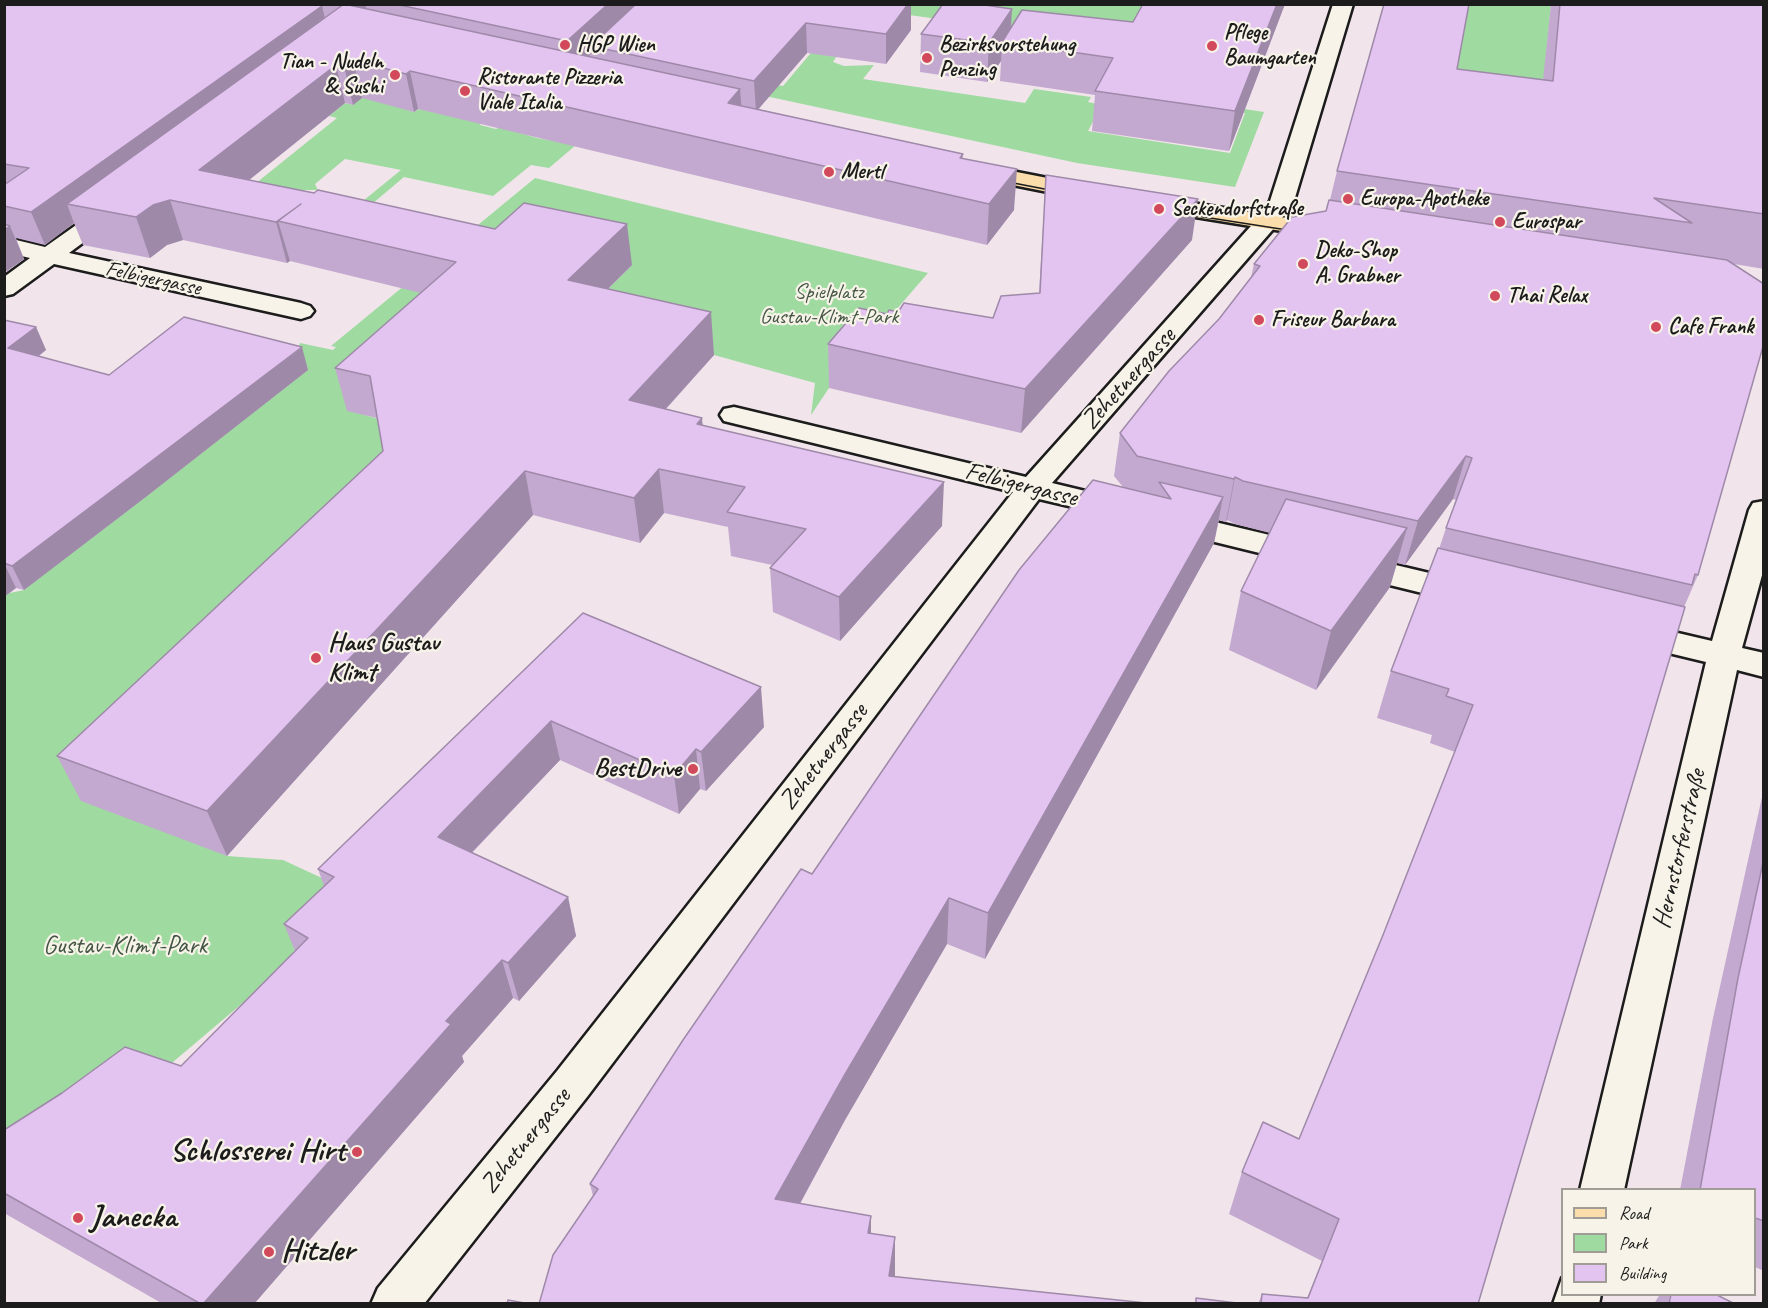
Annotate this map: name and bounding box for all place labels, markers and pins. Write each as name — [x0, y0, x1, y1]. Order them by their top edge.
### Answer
place label: Pflege Baumgarten — [1224, 20, 1316, 72]
place label: HGP Wien — [577, 32, 655, 58]
place label: Bezirksvorstehung Penzing — [939, 32, 1075, 84]
marker: HGP Wien — [558, 38, 572, 52]
marker: Pflege Baumgarten — [1205, 39, 1219, 53]
place label: Tian - Nudeln & Sushi — [280, 49, 383, 100]
marker: Bezirksvorstehung Penzing — [920, 51, 934, 65]
place label: Ristorante Pizzeria Viale Italia — [477, 65, 621, 116]
marker: Tian - Nudeln & Sushi — [388, 68, 402, 82]
marker: Ristorante Pizzeria Viale Italia — [458, 84, 472, 98]
place label: Mertl — [841, 159, 884, 185]
marker: Mertl — [822, 165, 836, 179]
place label: Europa-Apotheke — [1360, 186, 1488, 212]
marker: Europa-Apotheke — [1341, 192, 1355, 206]
place label: Seckendorfstraße — [1171, 196, 1303, 222]
marker: Seckendorfstraße — [1152, 202, 1166, 216]
place label: Eurospar — [1512, 209, 1581, 235]
marker: Eurospar — [1493, 215, 1507, 229]
place label: Deko-Shop A. Grabner — [1315, 238, 1400, 290]
marker: Deko-Shop A. Grabner — [1296, 257, 1310, 271]
place label: Thai Relax — [1507, 283, 1587, 309]
marker: Thai Relax — [1488, 289, 1502, 303]
place label: Friseur Barbara — [1271, 307, 1395, 333]
marker: Friseur Barbara — [1252, 313, 1266, 327]
place label: Cafe Frank — [1668, 314, 1754, 340]
marker: Cafe Frank — [1649, 320, 1663, 334]
place label: Haus Gustav Klimt — [328, 627, 439, 688]
marker: Haus Gustav Klimt — [309, 651, 323, 665]
place label: BestDrive — [594, 753, 681, 785]
marker: BestDrive — [686, 762, 700, 776]
place label: Schlosserei Hirt — [170, 1133, 345, 1171]
marker: Schlosserei Hirt — [350, 1145, 364, 1159]
place label: Janecka — [90, 1199, 176, 1237]
marker: Janecka — [71, 1211, 85, 1225]
place label: Hitzler — [281, 1233, 355, 1271]
marker: Hitzler — [262, 1245, 276, 1259]

